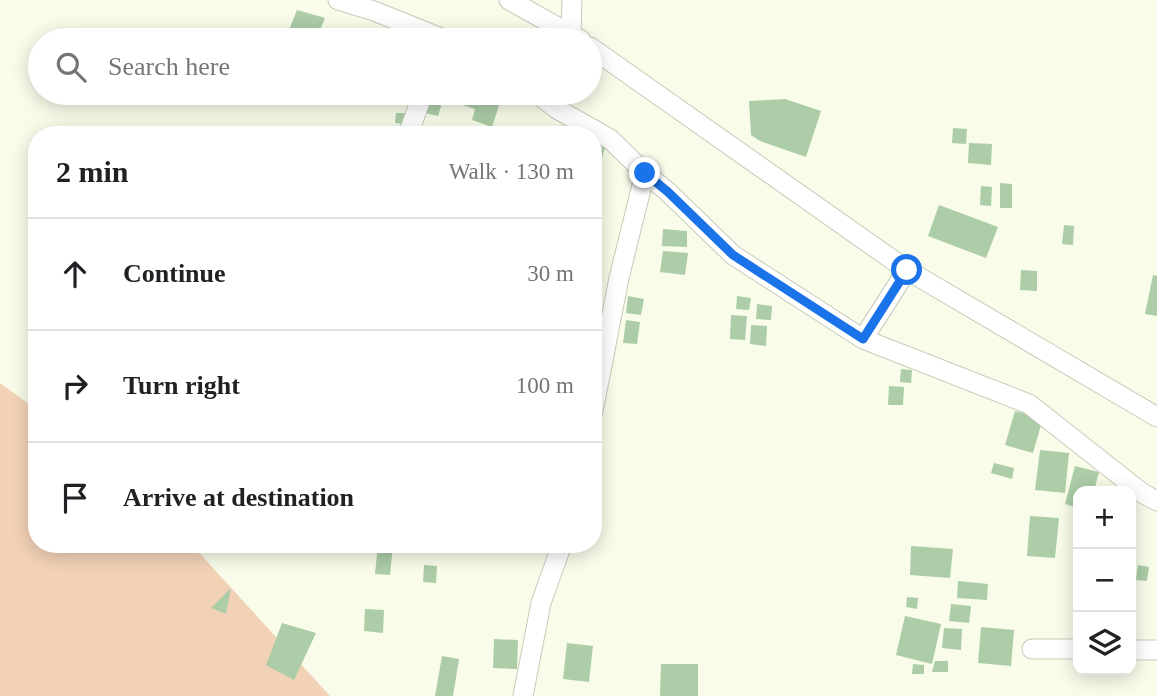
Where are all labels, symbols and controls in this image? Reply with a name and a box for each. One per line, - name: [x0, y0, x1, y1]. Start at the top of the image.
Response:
- search box: [28, 28, 602, 105]
- icon: search: [52, 48, 90, 86]
- text: Search here: [108, 52, 230, 81]
- text: 2 min: [56, 155, 129, 188]
- route end: [629, 157, 660, 188]
- text: Walk · 130 m: [449, 159, 574, 184]
- route start: [891, 254, 922, 285]
- icon: ahead: [56, 255, 94, 293]
- text: Continue: [123, 259, 226, 288]
- text: 30 m: [527, 261, 574, 286]
- icon: right: [56, 367, 94, 405]
- text: Turn right: [123, 371, 240, 400]
- text: 100 m: [516, 373, 574, 398]
- icon: arrive: [56, 479, 94, 517]
- text: Arrive at destination: [123, 483, 354, 512]
- map controls: [1073, 486, 1136, 675]
- button: +: [1073, 486, 1136, 549]
- button: −: [1073, 549, 1136, 612]
- button: layers: [1073, 612, 1136, 675]

